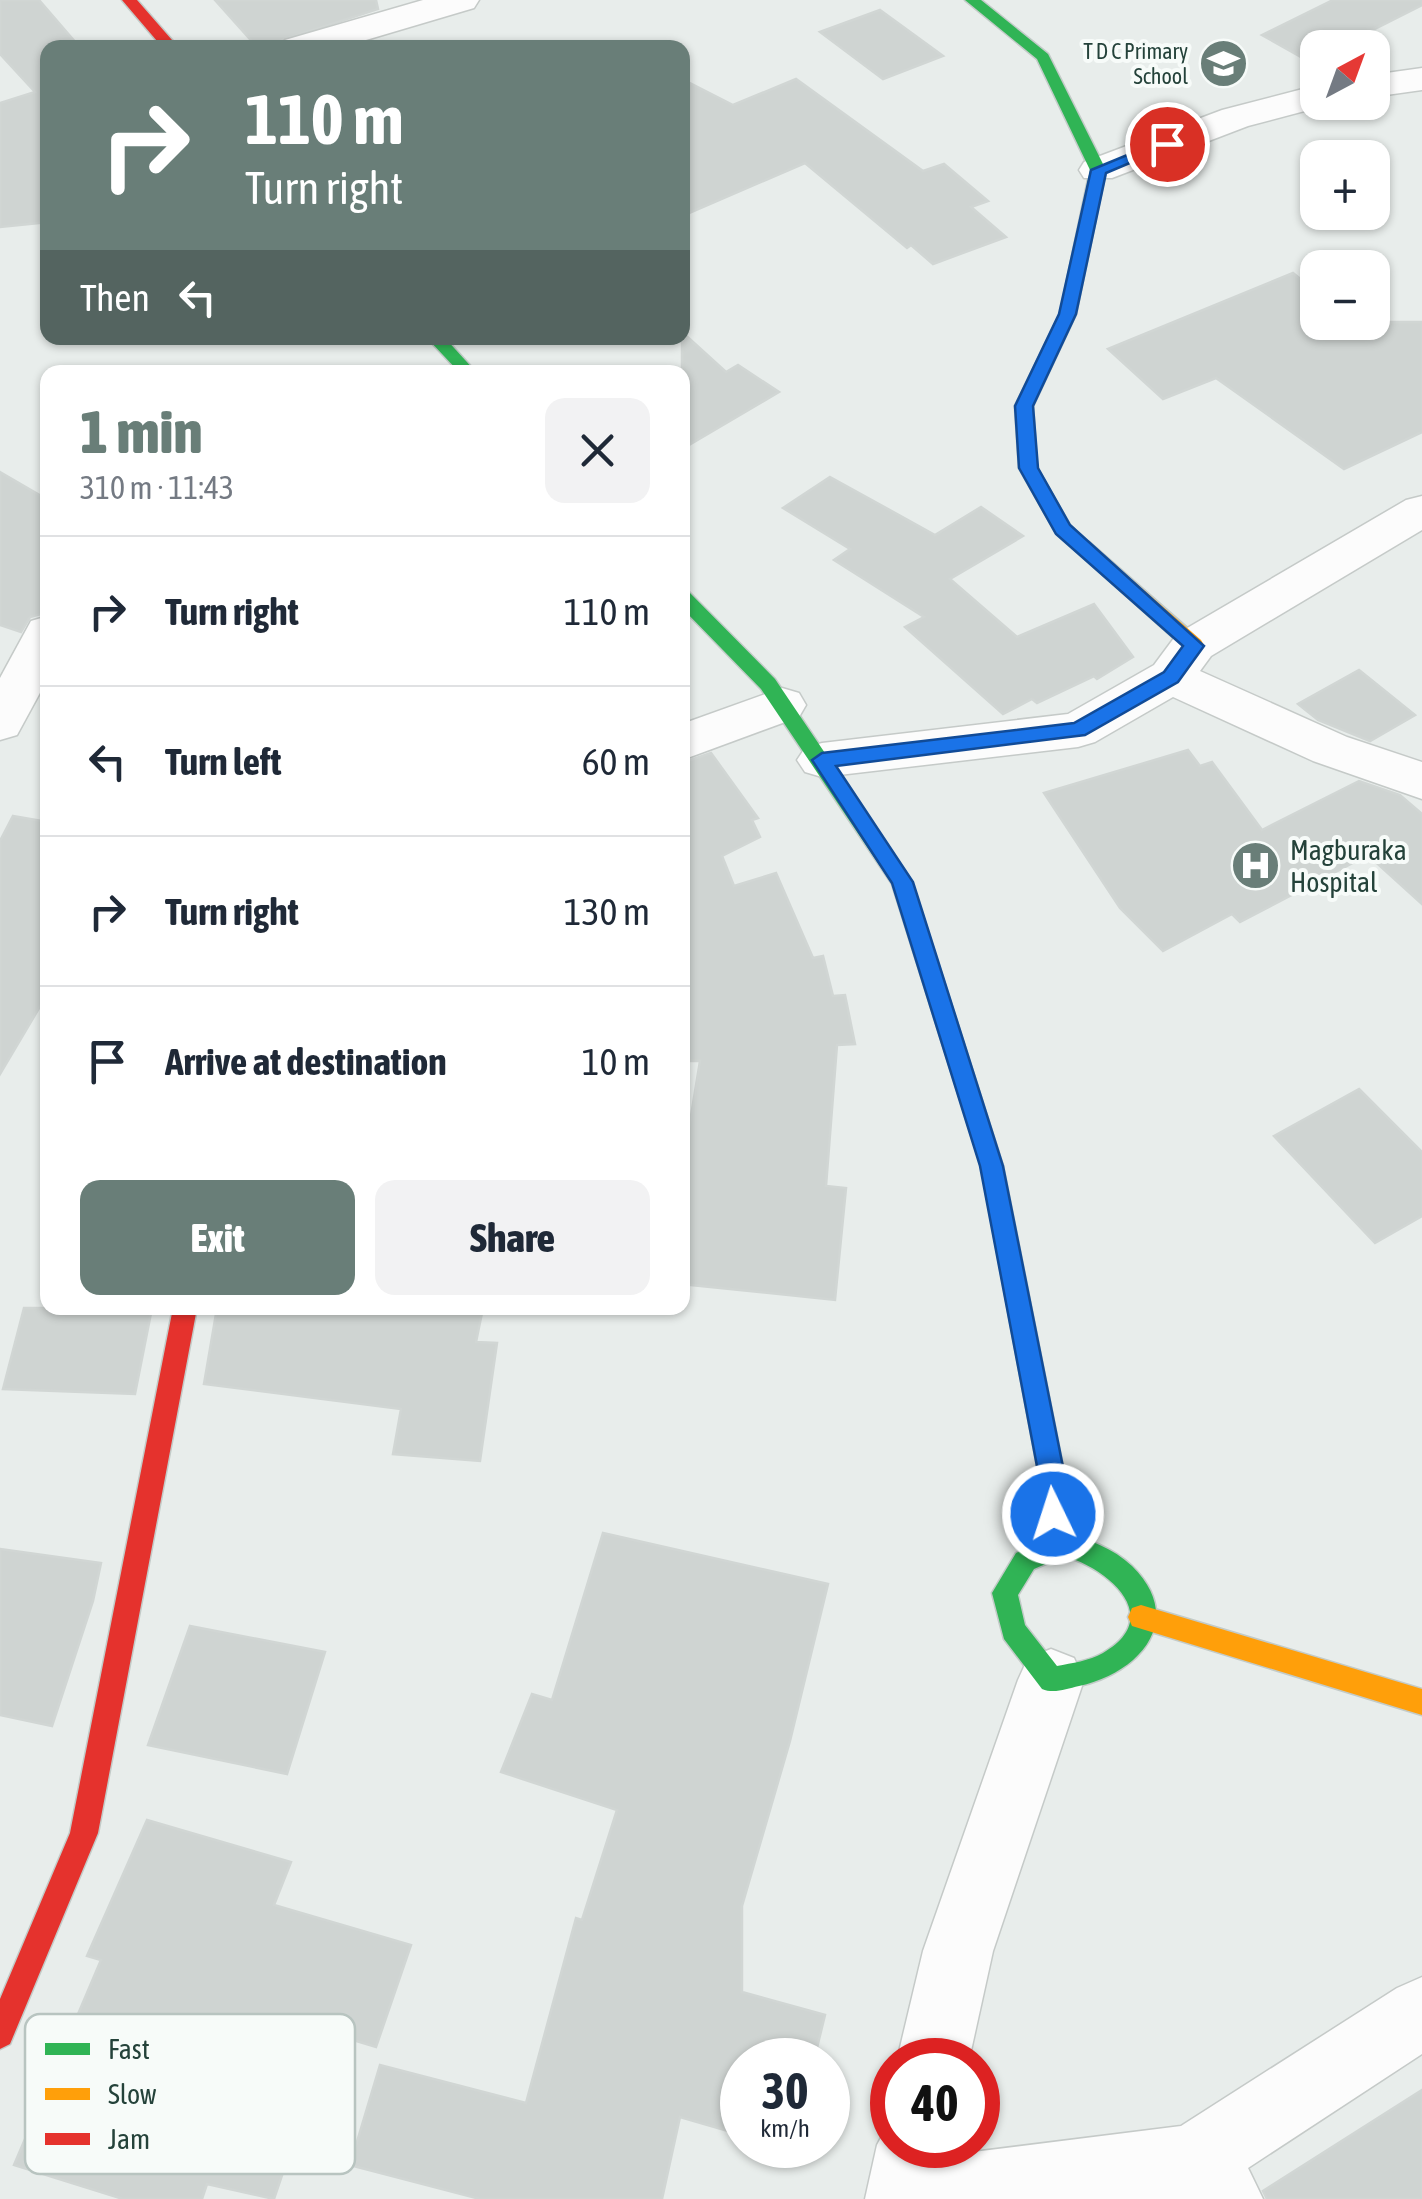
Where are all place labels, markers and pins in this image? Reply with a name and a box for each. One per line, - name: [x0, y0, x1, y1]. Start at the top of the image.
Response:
- place label: T D C Primary School: [1083, 38, 1188, 89]
- school or university icon: T D C Primary School: [1197, 38, 1249, 90]
- pin: [1125, 102, 1210, 187]
- place label: Magburaka Hospital: [1290, 834, 1407, 898]
- hospital icon: Magburaka Hospital: [1229, 840, 1281, 892]

